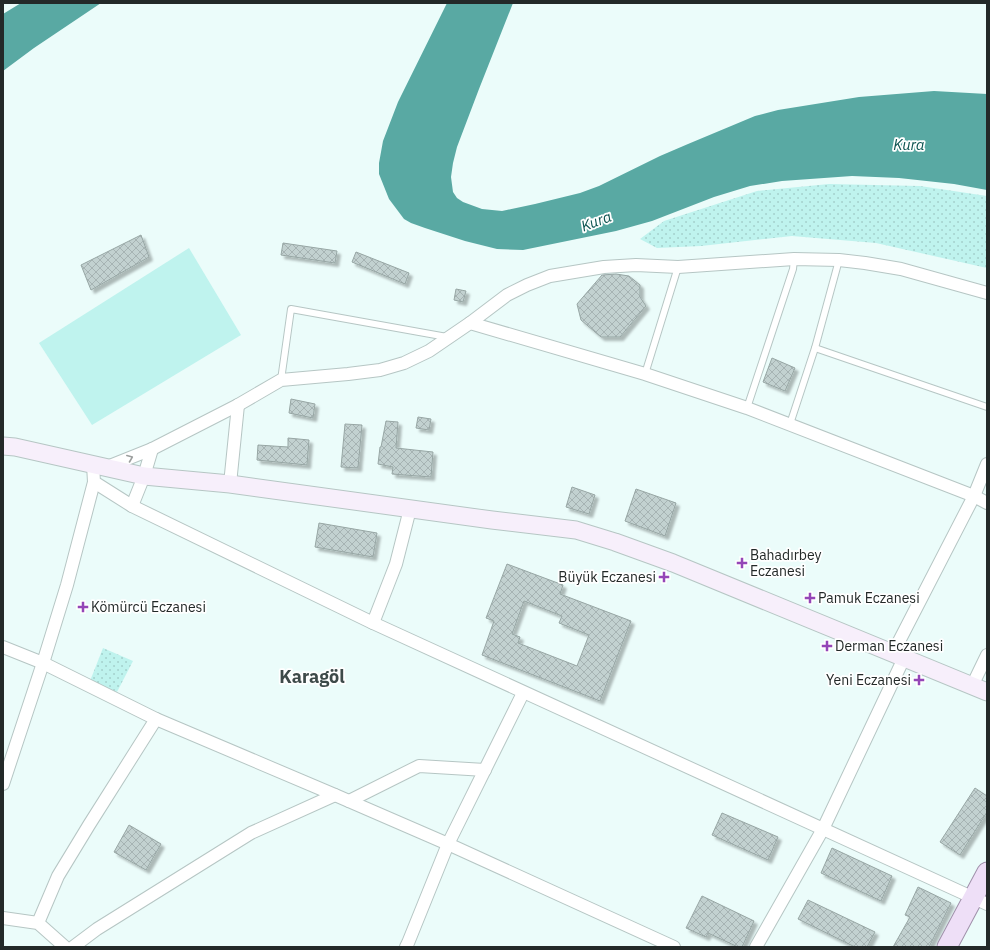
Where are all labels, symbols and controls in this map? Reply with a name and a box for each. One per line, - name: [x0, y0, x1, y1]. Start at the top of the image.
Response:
- water label: Kura: [893, 135, 925, 154]
- water label: Kura: [578, 206, 614, 235]
- one-way arrow: [125, 455, 133, 463]
- place label: Bahadırbey Eczanesi: [750, 546, 822, 580]
- marker: Bahadırbey Eczanesi: [737, 558, 747, 568]
- place label: Büyük Eczanesi: [558, 568, 656, 586]
- marker: Büyük Eczanesi: [659, 572, 669, 582]
- place label: Pamuk Eczanesi: [818, 589, 920, 607]
- marker: Pamuk Eczanesi: [805, 593, 815, 603]
- place label: Kömürcü Eczanesi: [91, 598, 206, 616]
- marker: Kömürcü Eczanesi: [78, 602, 88, 612]
- place label: Derman Eczanesi: [835, 637, 943, 655]
- marker: Derman Eczanesi: [822, 641, 832, 651]
- district label: Karagöl: [279, 665, 345, 688]
- place label: Yeni Eczanesi: [826, 671, 911, 689]
- marker: Yeni Eczanesi: [914, 675, 924, 685]

